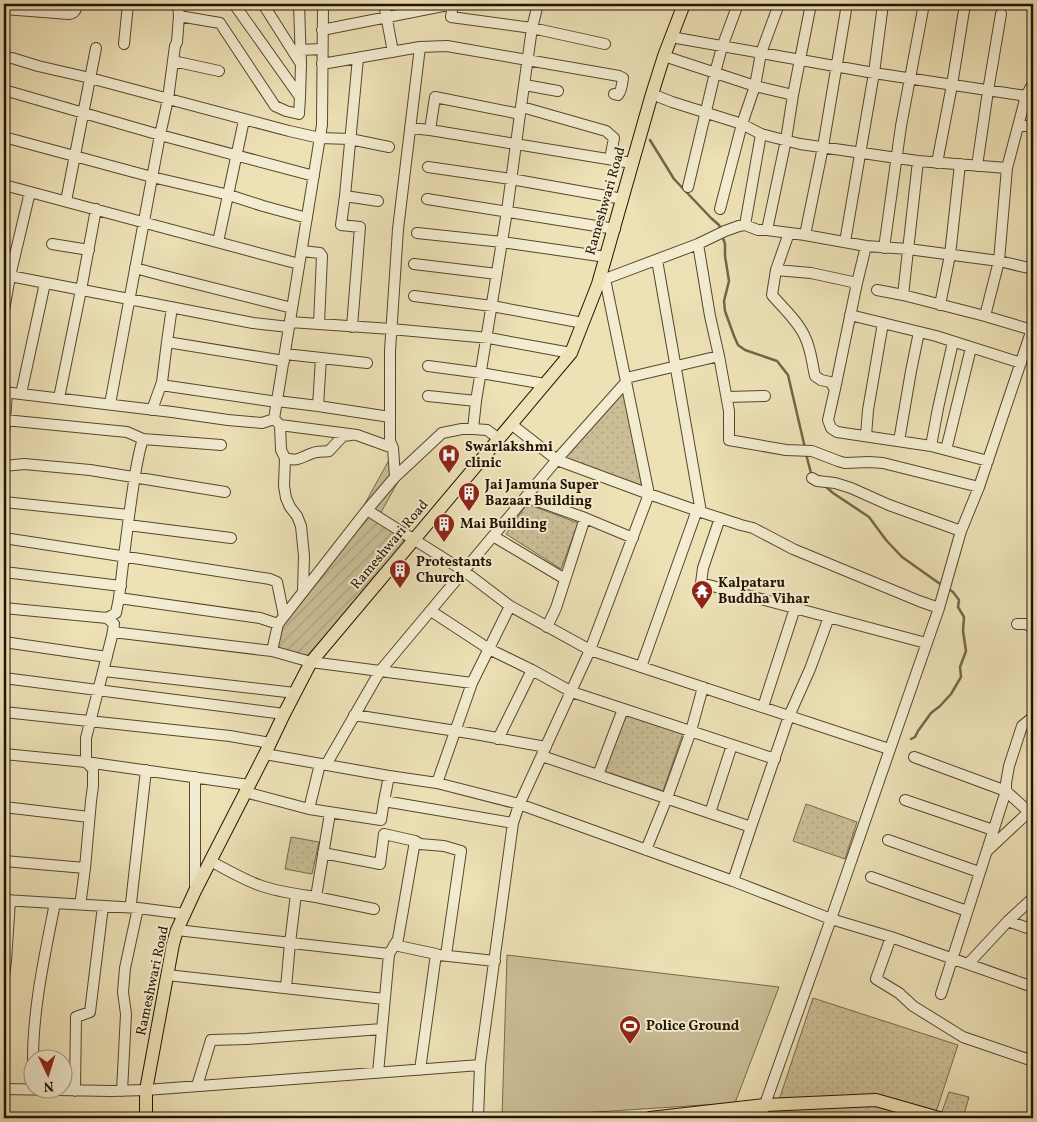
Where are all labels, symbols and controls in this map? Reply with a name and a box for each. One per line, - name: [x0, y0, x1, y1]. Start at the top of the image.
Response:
- street label: Rameshwari Road: [581, 145, 631, 257]
- place label: Swarlakshmi clinic: [465, 438, 553, 473]
- hospital icon: Swarlakshmi clinic: [437, 443, 461, 474]
- place label: Jai Jamuna Super Bazaar Building: [484, 476, 599, 511]
- building icon: Jai Jamuna Super Bazaar Building: [457, 481, 481, 512]
- street label: Rameshwari Road: [347, 496, 433, 594]
- building icon: Mai Building: [432, 512, 456, 543]
- place label: Mai Building: [460, 515, 547, 534]
- place label: Protestants Church: [416, 553, 492, 588]
- building icon: Protestants Church: [388, 558, 412, 589]
- place label: Kalpataru Buddha Vihar: [718, 574, 810, 609]
- temple icon: Kalpataru Buddha Vihar: [690, 579, 714, 610]
- street label: Rameshwari Road: [132, 924, 174, 1038]
- sports icon: Police Ground: [618, 1014, 642, 1045]
- place label: Police Ground: [646, 1017, 740, 1036]
- north arrow: [22, 1050, 72, 1100]
- text: N: [43, 1076, 55, 1095]

